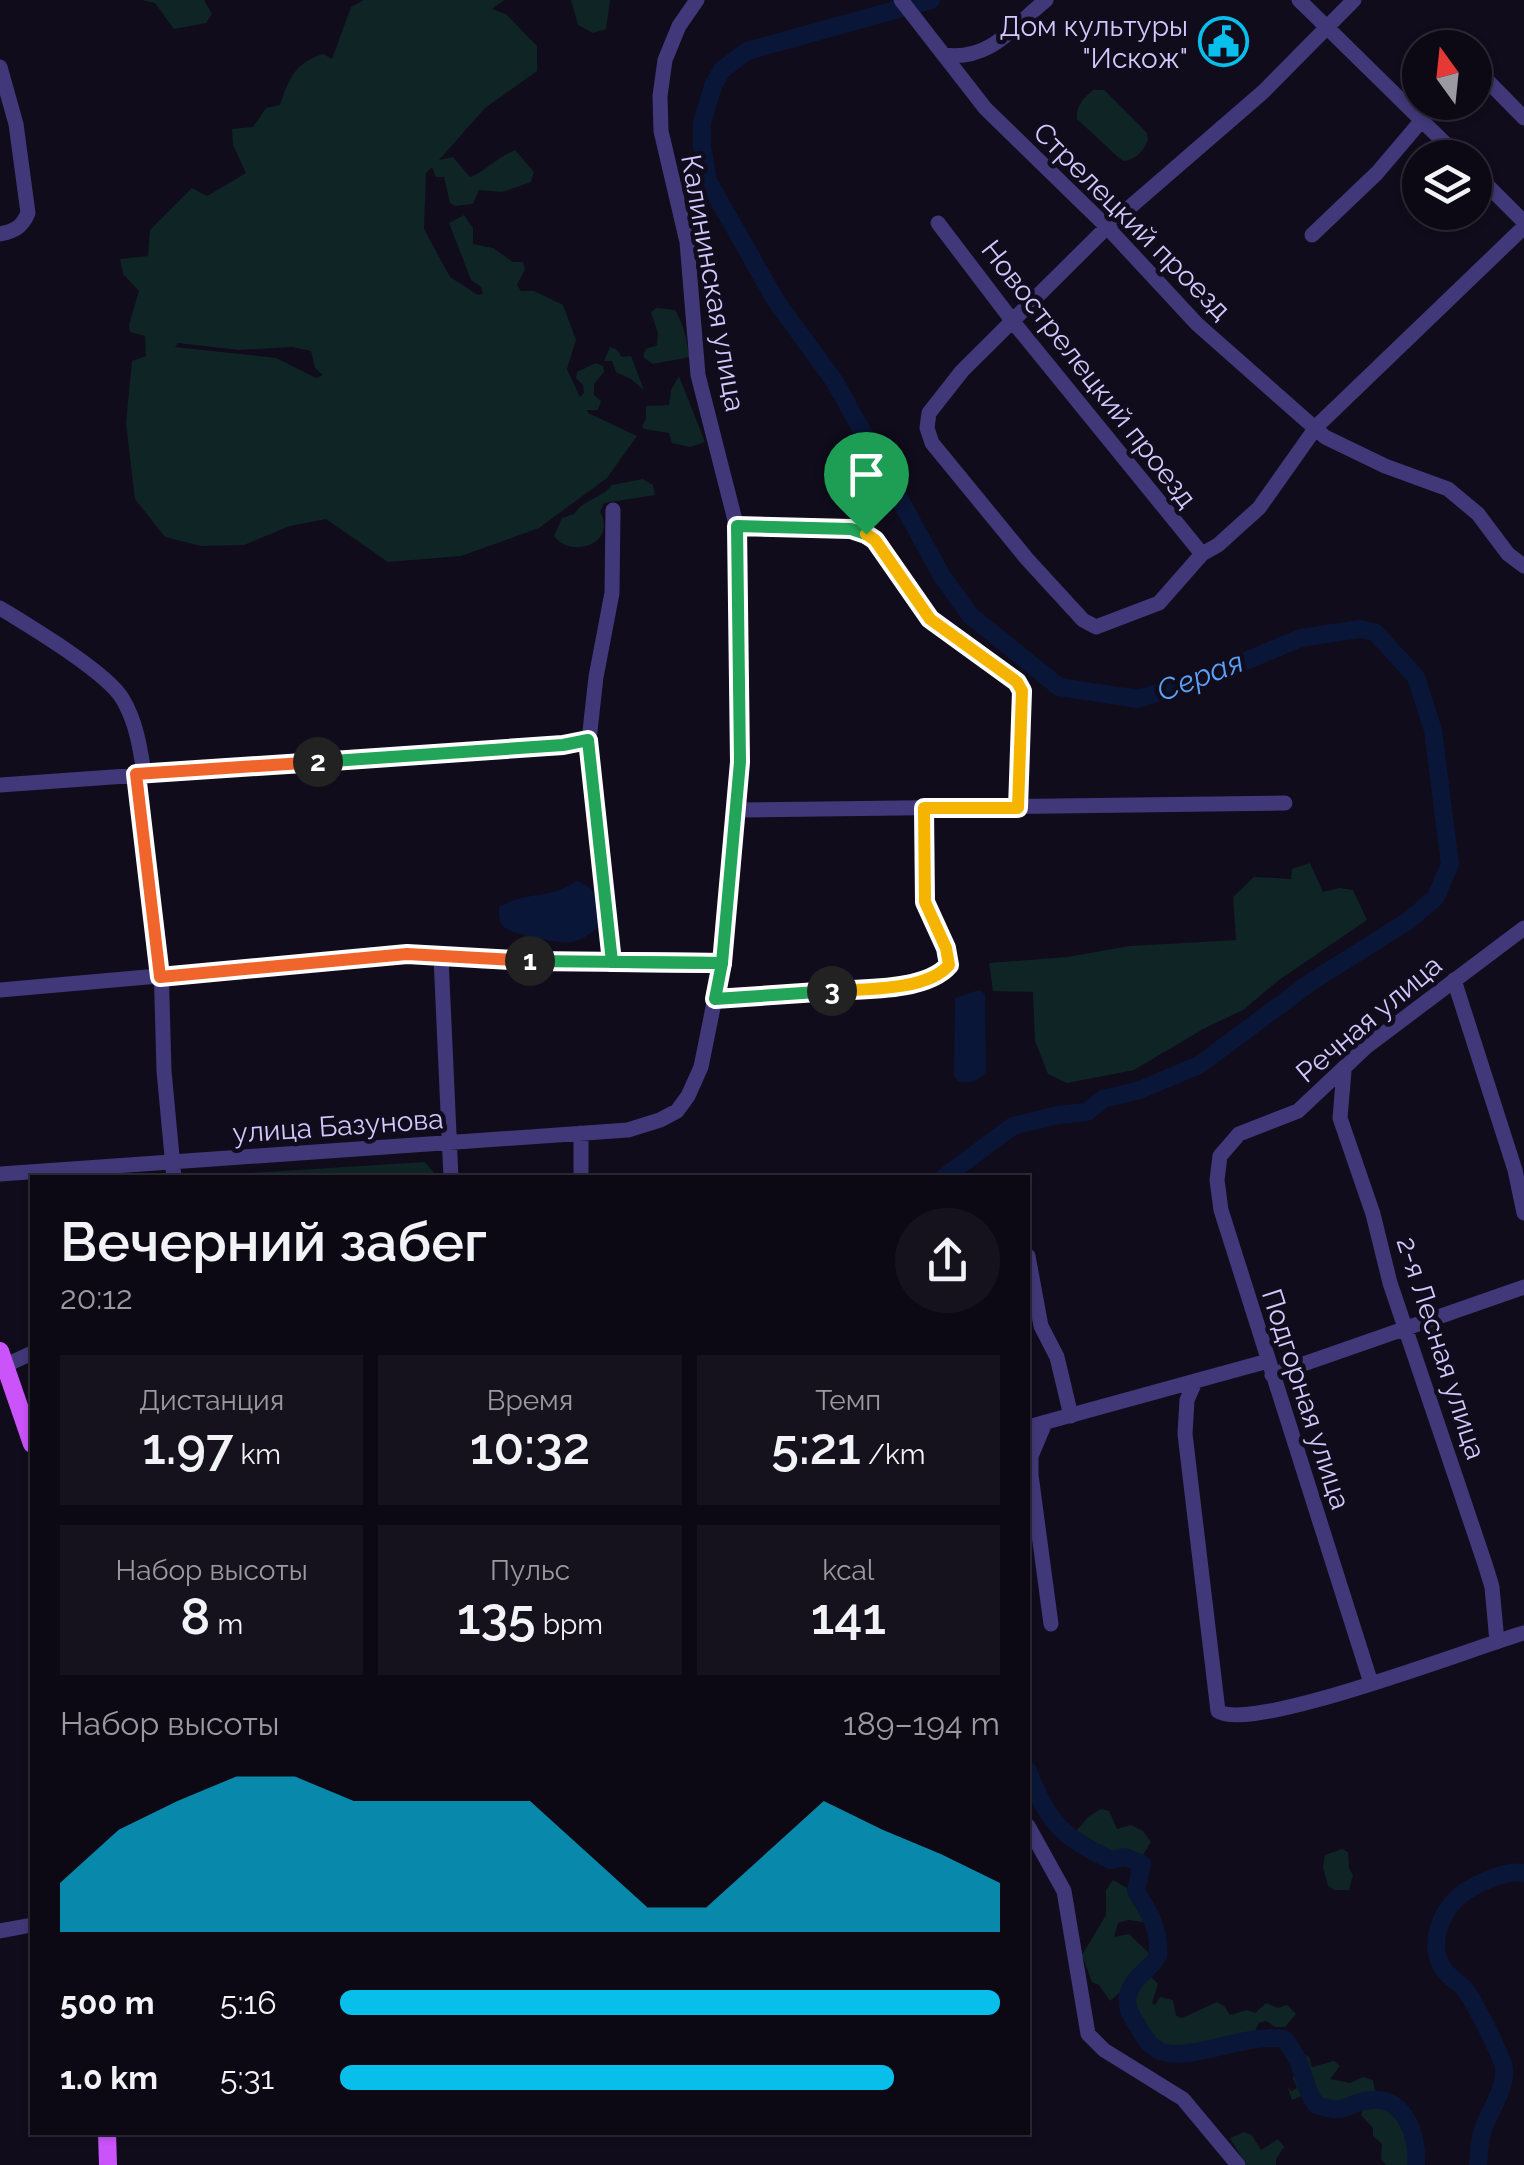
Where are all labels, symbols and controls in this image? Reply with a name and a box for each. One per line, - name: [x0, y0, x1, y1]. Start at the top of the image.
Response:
- place label: Дом культуры "Искож": [999, 10, 1188, 75]
- public building icon: Дом культуры "Искож": [1197, 16, 1249, 68]
- north arrow: [1402, 30, 1492, 120]
- map controls: [1402, 30, 1492, 230]
- street label: Стрелецкий проезд: [1027, 116, 1237, 326]
- button: layers: [1402, 140, 1492, 230]
- street label: Калининская улица: [674, 152, 752, 414]
- street label: Новострелецкий проезд: [974, 234, 1204, 514]
- pin: [824, 432, 909, 535]
- icon: arrive: [839, 447, 894, 502]
- water label: Серая: [1152, 644, 1248, 708]
- pin: 2: [293, 737, 343, 787]
- text: 2: [310, 745, 326, 778]
- pin: 1: [505, 936, 555, 986]
- text: 1: [523, 944, 537, 977]
- street label: Речная улица: [1289, 949, 1449, 1089]
- pin: 3: [807, 966, 857, 1016]
- text: 3: [824, 974, 840, 1007]
- street label: улица Базунова: [232, 1102, 444, 1150]
- button: share: [895, 1208, 1000, 1313]
- text: Вечерний забег: [60, 1209, 487, 1274]
- street label: 2-я Лесная улица: [1389, 1233, 1493, 1463]
- text: 20:12: [60, 1279, 133, 1316]
- street label: Подгорная улица: [1255, 1285, 1357, 1513]
- text: Дистанция: [139, 1384, 284, 1417]
- text: Время: [487, 1384, 573, 1417]
- text: Темп: [815, 1384, 881, 1417]
- text: 1.97: [142, 1417, 233, 1476]
- text: 10:32: [470, 1417, 590, 1476]
- text: 5:21: [771, 1417, 861, 1476]
- text: km: [233, 1438, 281, 1471]
- text: /km: [861, 1438, 925, 1471]
- text: Набор высоты: [116, 1554, 308, 1587]
- text: Пульс: [490, 1554, 570, 1587]
- text: kcal: [822, 1554, 875, 1587]
- text: 8: [180, 1587, 210, 1646]
- text: 135: [457, 1587, 536, 1646]
- text: 141: [811, 1587, 886, 1646]
- text: m: [210, 1608, 243, 1641]
- text: bpm: [536, 1608, 603, 1641]
- text: Набор высоты: [60, 1705, 280, 1742]
- text: 189–194 m: [843, 1705, 1000, 1742]
- text: 500 m: [60, 1984, 155, 2021]
- text: 5:16: [220, 1984, 276, 2021]
- text: 1.0 km: [60, 2059, 158, 2096]
- text: 5:31: [220, 2059, 274, 2096]

